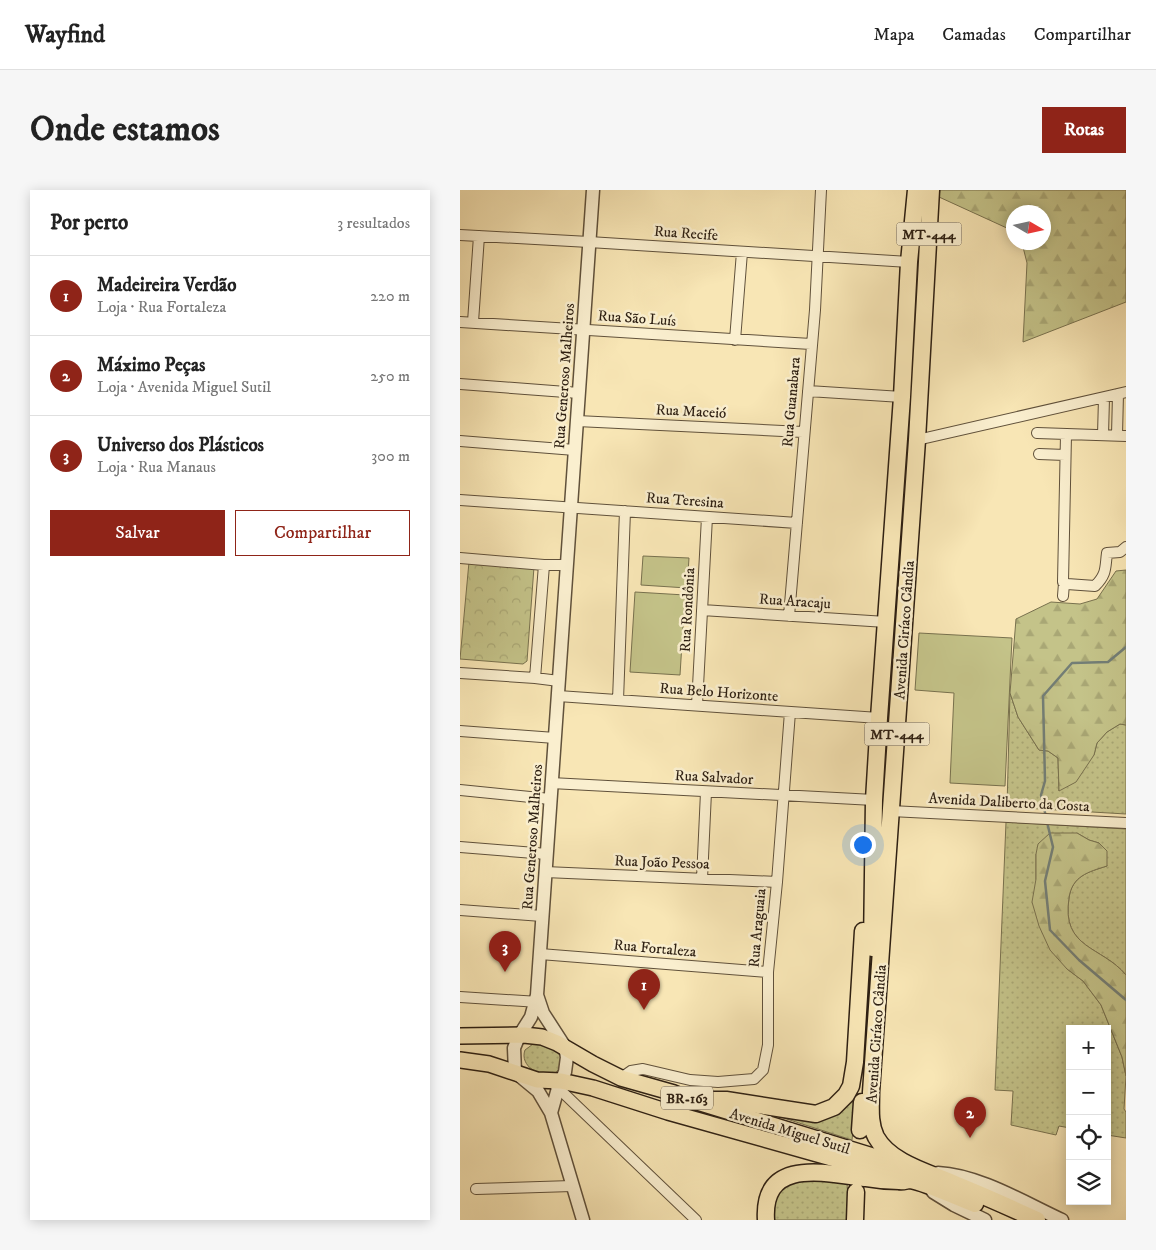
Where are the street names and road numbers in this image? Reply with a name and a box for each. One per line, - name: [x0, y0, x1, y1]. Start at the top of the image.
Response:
- street label: Rua Recife: [653, 222, 719, 245]
- road number: MT-444: [896, 223, 962, 246]
- street label: Rua Generoso Malheiros: [550, 302, 579, 450]
- street label: Rua São Luís: [597, 306, 677, 331]
- street label: Rua Guanabara: [778, 356, 805, 448]
- street label: Rua Maceió: [655, 400, 727, 423]
- street label: Rua Teresina: [646, 488, 725, 513]
- street label: Avenida Ciríaco Cândia: [890, 559, 919, 700]
- street label: Rua Rondônia: [676, 567, 699, 653]
- street label: Rua Aracaju: [758, 590, 832, 613]
- street label: Rua Belo Horizonte: [659, 679, 779, 706]
- road number: MT-444: [864, 722, 930, 746]
- street label: Rua Generoso Malheiros: [518, 763, 547, 911]
- street label: Rua Salvador: [674, 766, 754, 789]
- street label: Avenida Daliberto da Costa: [928, 789, 1091, 816]
- street label: Rua João Pessoa: [614, 851, 710, 874]
- street label: Rua Araguaia: [745, 887, 770, 968]
- street label: Rua Fortaleza: [613, 935, 698, 962]
- street label: Avenida Ciríaco Cândia: [862, 963, 891, 1104]
- road number: BR-163: [661, 1086, 713, 1110]
- street label: Avenida Miguel Sutil: [727, 1104, 853, 1159]

